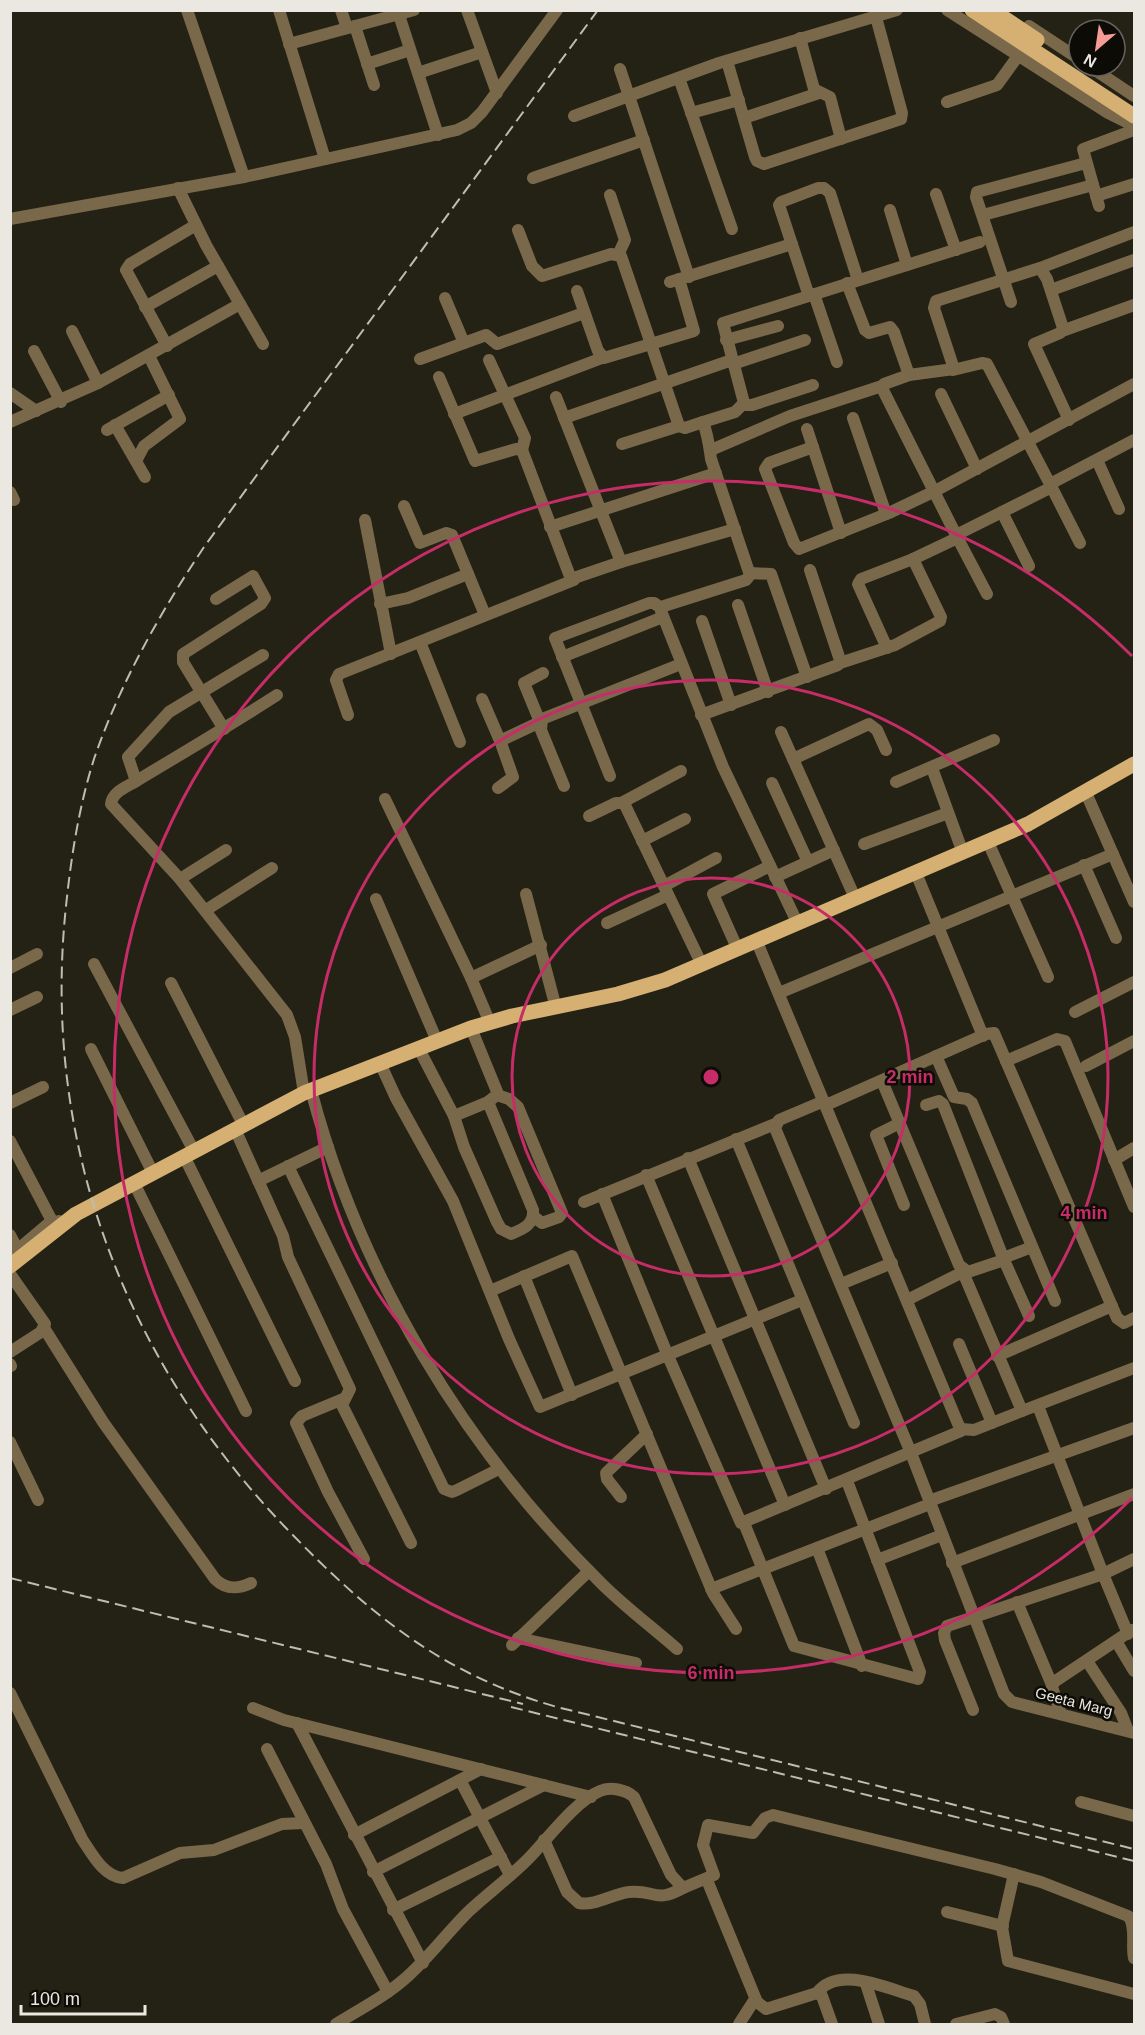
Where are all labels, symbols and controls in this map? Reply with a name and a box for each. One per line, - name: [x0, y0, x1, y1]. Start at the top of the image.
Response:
- north arrow: [1067, 18, 1127, 78]
- text: N: [1081, 50, 1099, 71]
- centre of rings: [701, 1067, 721, 1087]
- text: 2 min: [886, 1067, 934, 1087]
- text: 4 min: [1060, 1203, 1108, 1223]
- text: 6 min: [687, 1663, 735, 1683]
- street label: Geeta Marg: [1034, 1684, 1115, 1719]
- scale bar: [21, 1978, 146, 2016]
- text: 100 m: [30, 1989, 80, 2009]

